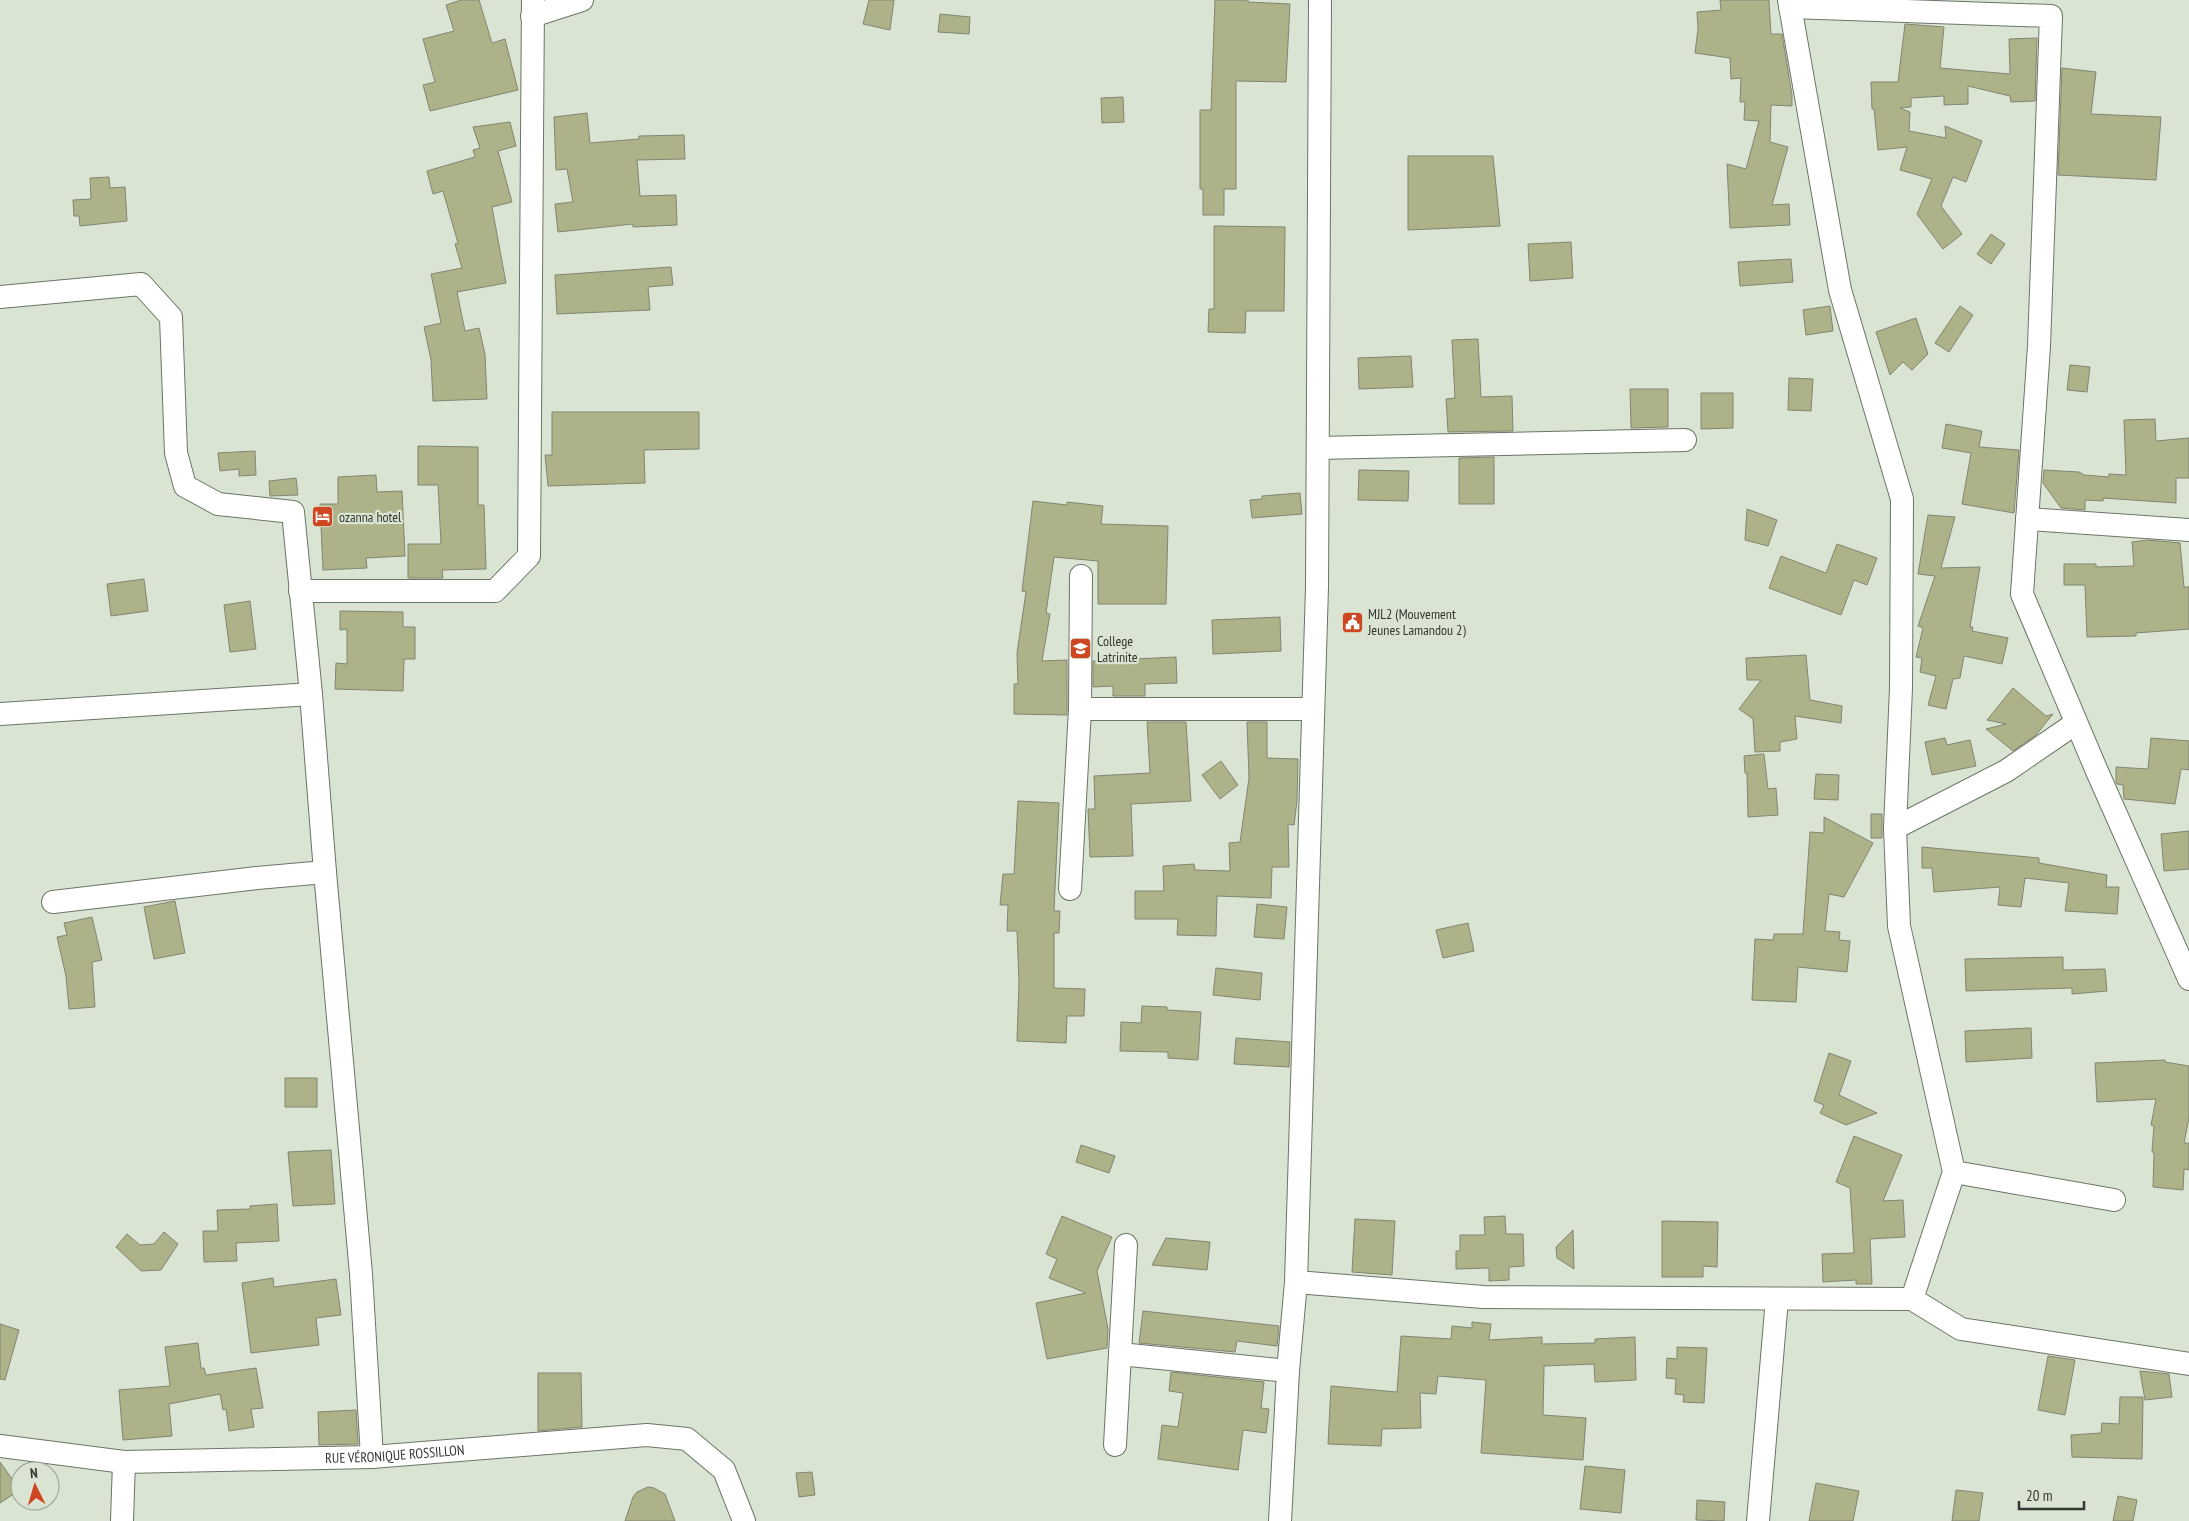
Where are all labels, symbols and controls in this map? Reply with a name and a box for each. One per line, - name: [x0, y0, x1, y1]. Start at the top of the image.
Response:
- hotel icon: ozanna hotel: [311, 505, 335, 529]
- place label: ozanna hotel: [339, 508, 402, 526]
- place label: MJL2 (Mouvement Jeunes Lamandou 2): [1367, 605, 1466, 639]
- public building icon: MJL2 (Mouvement Jeunes Lamandou 2): [1340, 610, 1364, 634]
- place label: College Latrinite: [1097, 632, 1138, 666]
- school or university icon: College Latrinite: [1069, 637, 1093, 661]
- street label: RUE VÉRONIQUE ROSSILLON: [325, 1441, 465, 1467]
- north arrow: [10, 1461, 60, 1511]
- text: N: [29, 1464, 38, 1482]
- scale bar: [2019, 1478, 2084, 1510]
- text: 20 m: [2026, 1486, 2052, 1505]

